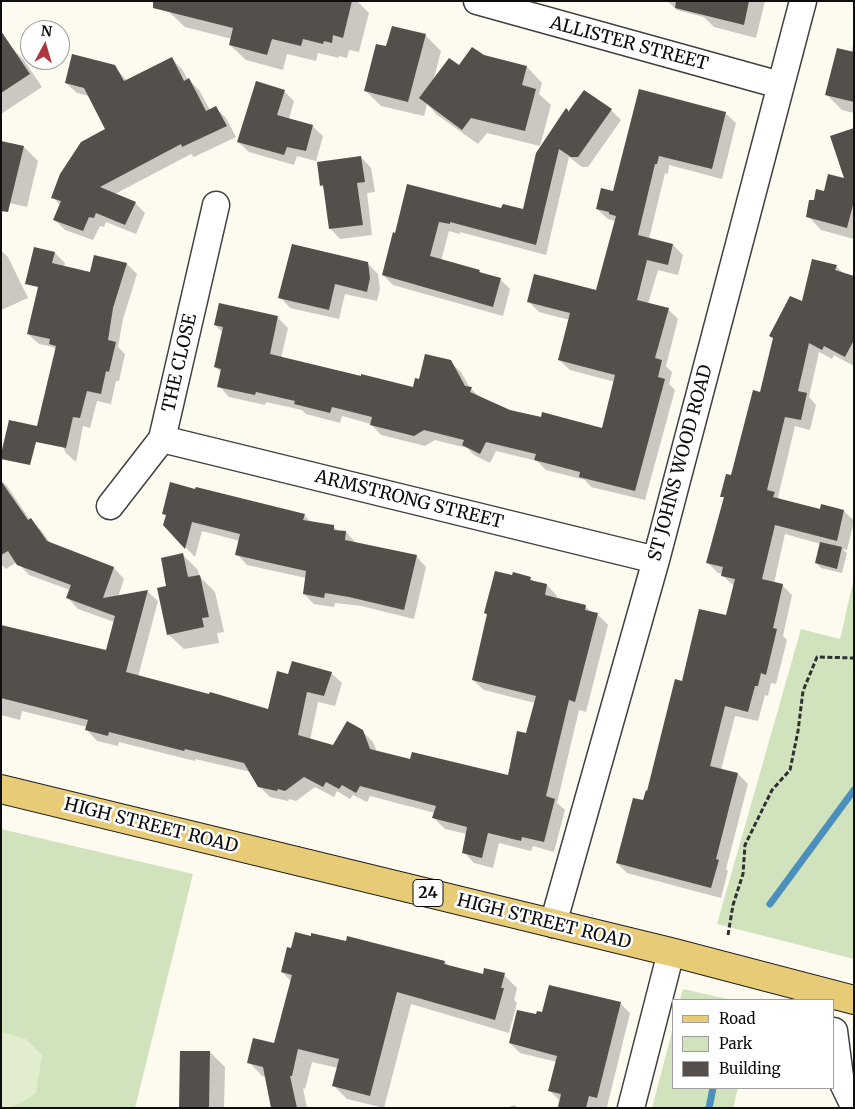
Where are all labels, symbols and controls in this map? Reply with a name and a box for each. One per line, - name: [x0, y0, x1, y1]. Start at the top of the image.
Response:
- street label: ALLISTER STREET: [547, 12, 711, 76]
- north arrow: [20, 20, 70, 70]
- text: N: [40, 22, 53, 41]
- street label: THE CLOSE: [158, 312, 202, 414]
- street label: ST JOHNS WOOD ROAD: [644, 362, 718, 564]
- street label: ARMSTRONG STREET: [313, 466, 505, 534]
- street label: HIGH STREET ROAD: [62, 794, 240, 858]
- road number: 24: [413, 880, 443, 906]
- street label: HIGH STREET ROAD: [455, 890, 633, 954]
- legend: [672, 999, 835, 1089]
- text: Road: [719, 1009, 755, 1028]
- text: Park: [719, 1034, 752, 1053]
- text: Building: [719, 1059, 781, 1078]

